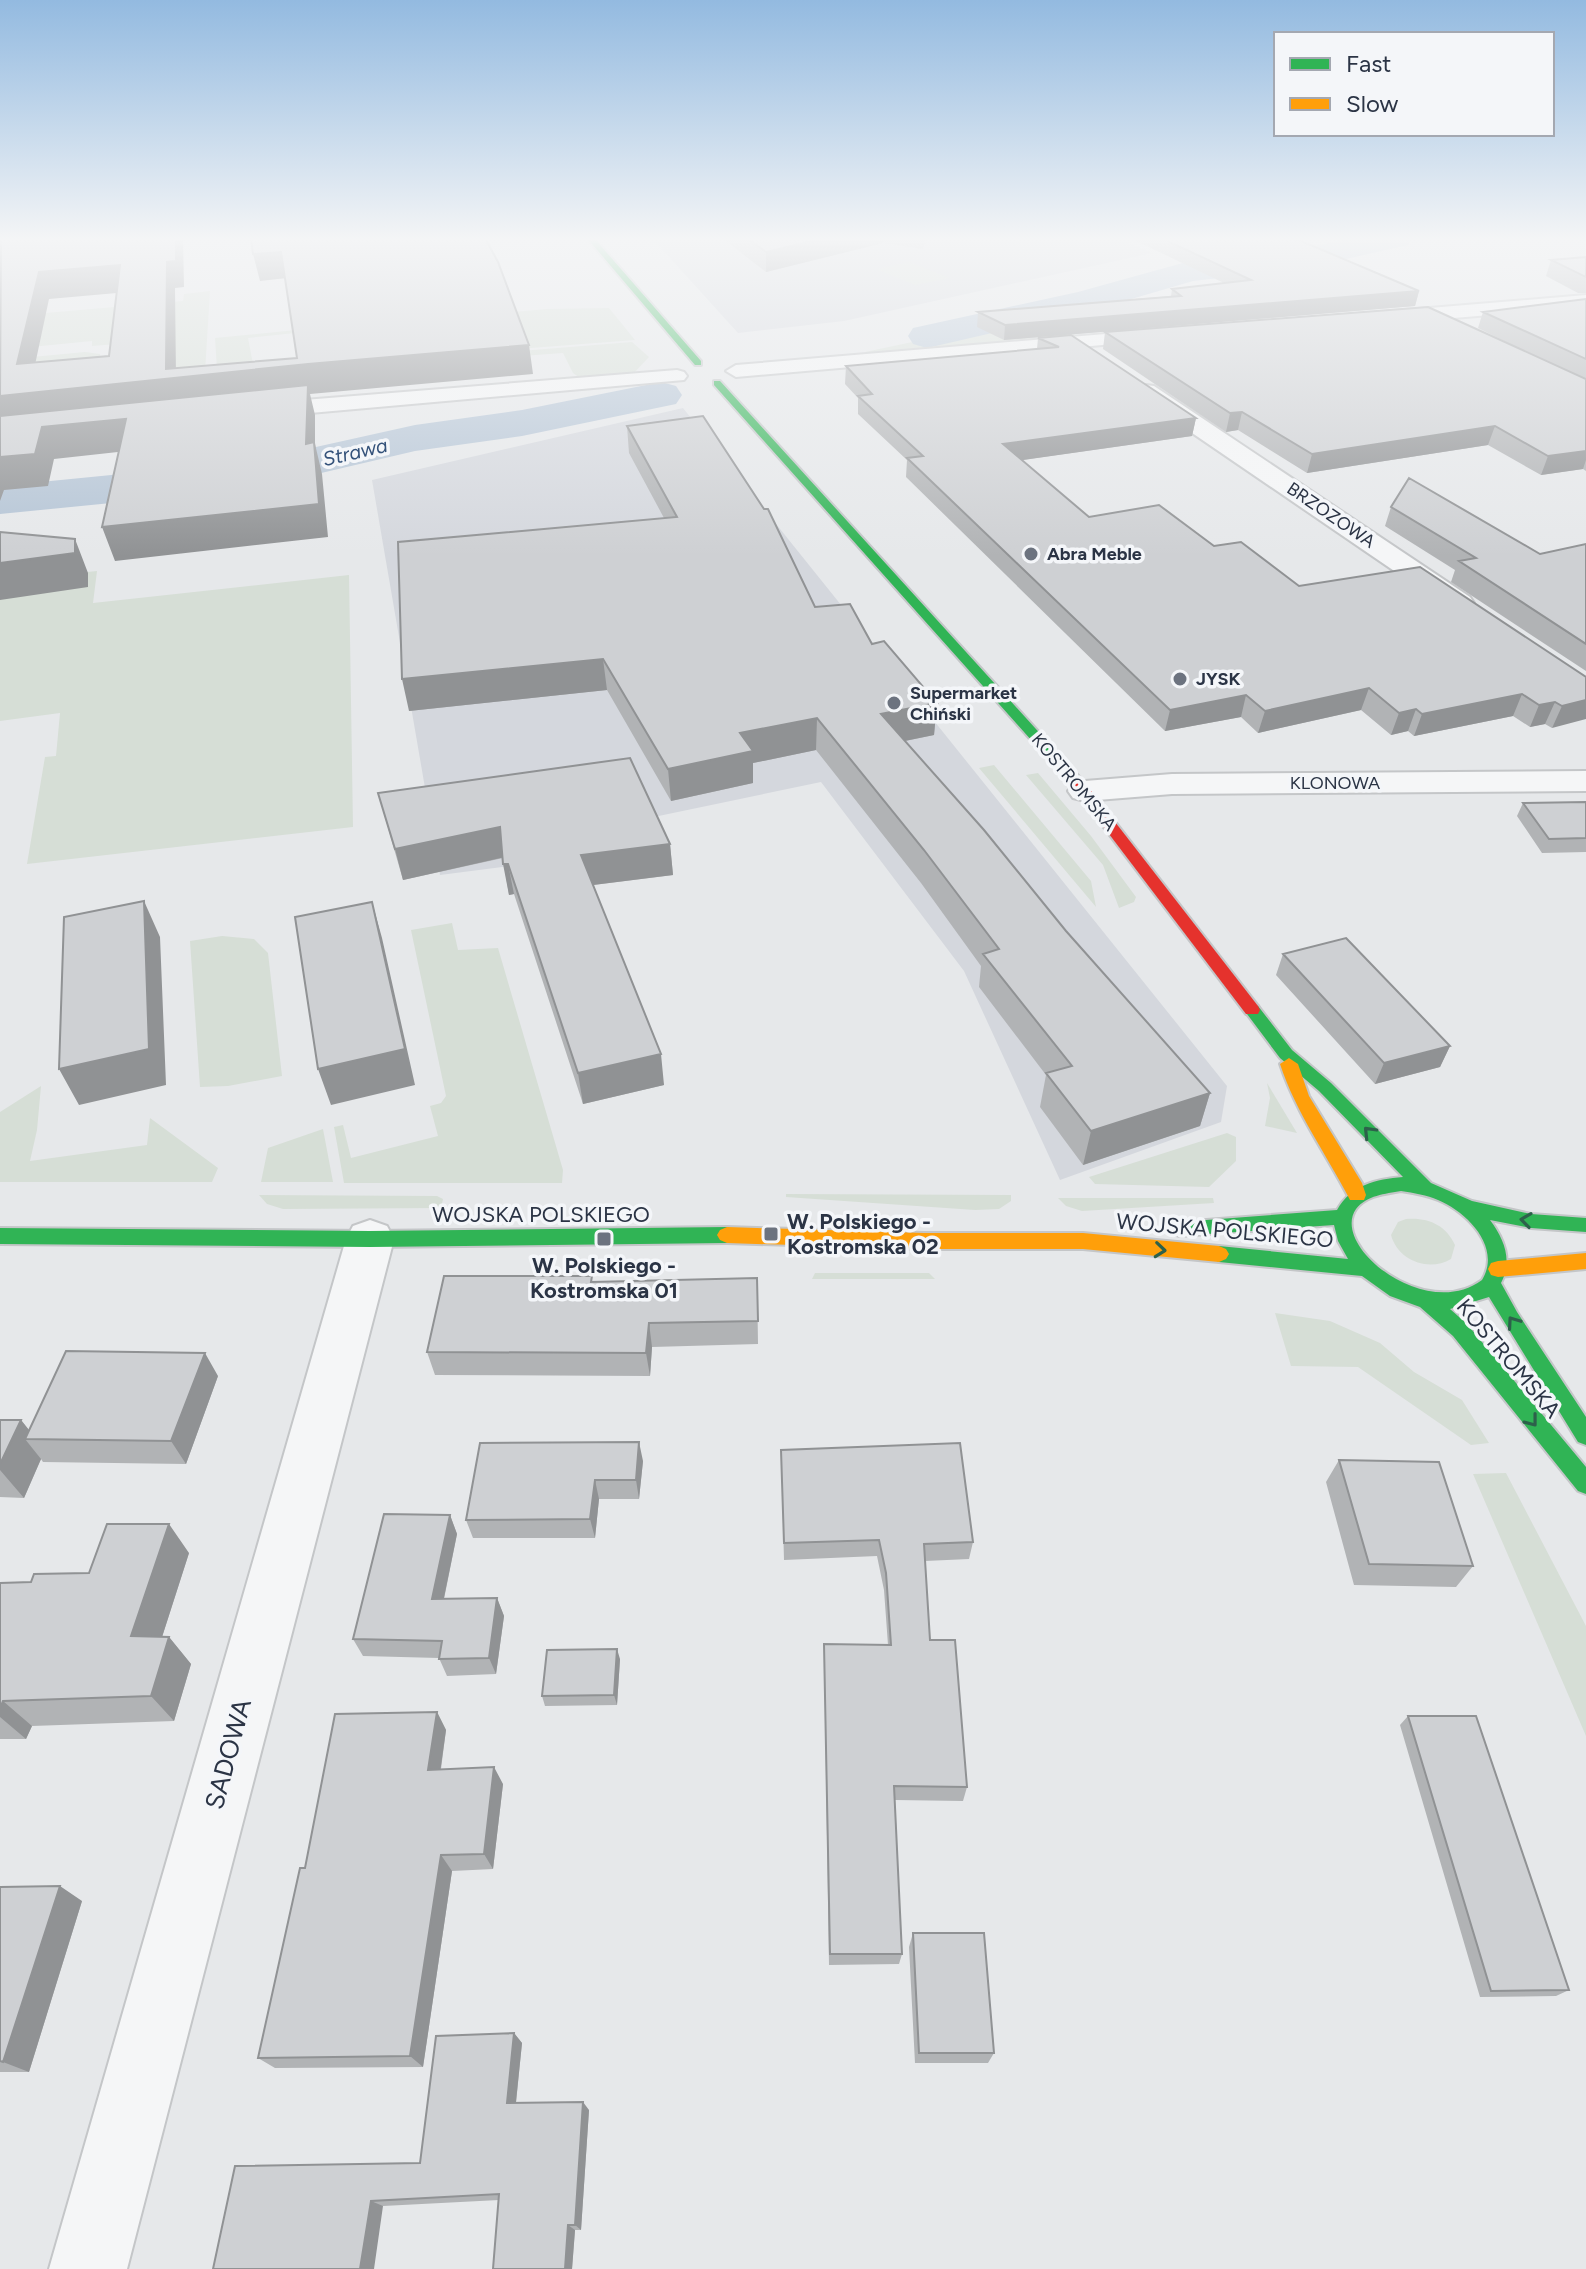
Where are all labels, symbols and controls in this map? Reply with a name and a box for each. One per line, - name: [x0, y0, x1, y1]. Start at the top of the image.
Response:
- legend: [1274, 32, 1554, 136]
- text: Fast: [1346, 49, 1391, 78]
- text: Slow: [1346, 89, 1399, 118]
- water label: Strawa: [320, 433, 390, 471]
- street label: BRZOZOWA: [1283, 477, 1379, 553]
- place label: Abra Meble: [1047, 543, 1142, 565]
- marker: Abra Meble: [1022, 545, 1040, 563]
- place label: JYSK: [1196, 668, 1241, 690]
- marker: JYSK: [1171, 670, 1189, 688]
- place label: Supermarket Chiński: [910, 682, 1017, 725]
- marker: Supermarket Chiński: [885, 694, 903, 712]
- street label: KOSTROMSKA: [1027, 729, 1121, 835]
- street label: KLONOWA: [1290, 772, 1380, 794]
- one-way arrow: [1363, 1127, 1378, 1141]
- street label: WOJSKA POLSKIEGO: [432, 1201, 650, 1228]
- place label: W. Polskiego - Kostromska 02: [787, 1208, 939, 1260]
- street label: WOJSKA POLSKIEGO: [1115, 1208, 1335, 1253]
- one-way arrow: [1519, 1212, 1532, 1229]
- marker: W. Polskiego - Kostromska 02: [762, 1225, 780, 1243]
- marker: W. Polskiego - Kostromska 01: [595, 1230, 613, 1248]
- one-way arrow: [1154, 1241, 1167, 1258]
- place label: W. Polskiego - Kostromska 01: [530, 1252, 678, 1304]
- street label: KOSTROMSKA: [1451, 1293, 1566, 1424]
- one-way arrow: [1508, 1317, 1523, 1331]
- one-way arrow: [1523, 1412, 1537, 1427]
- street label: SADOWA: [198, 1695, 258, 1813]

